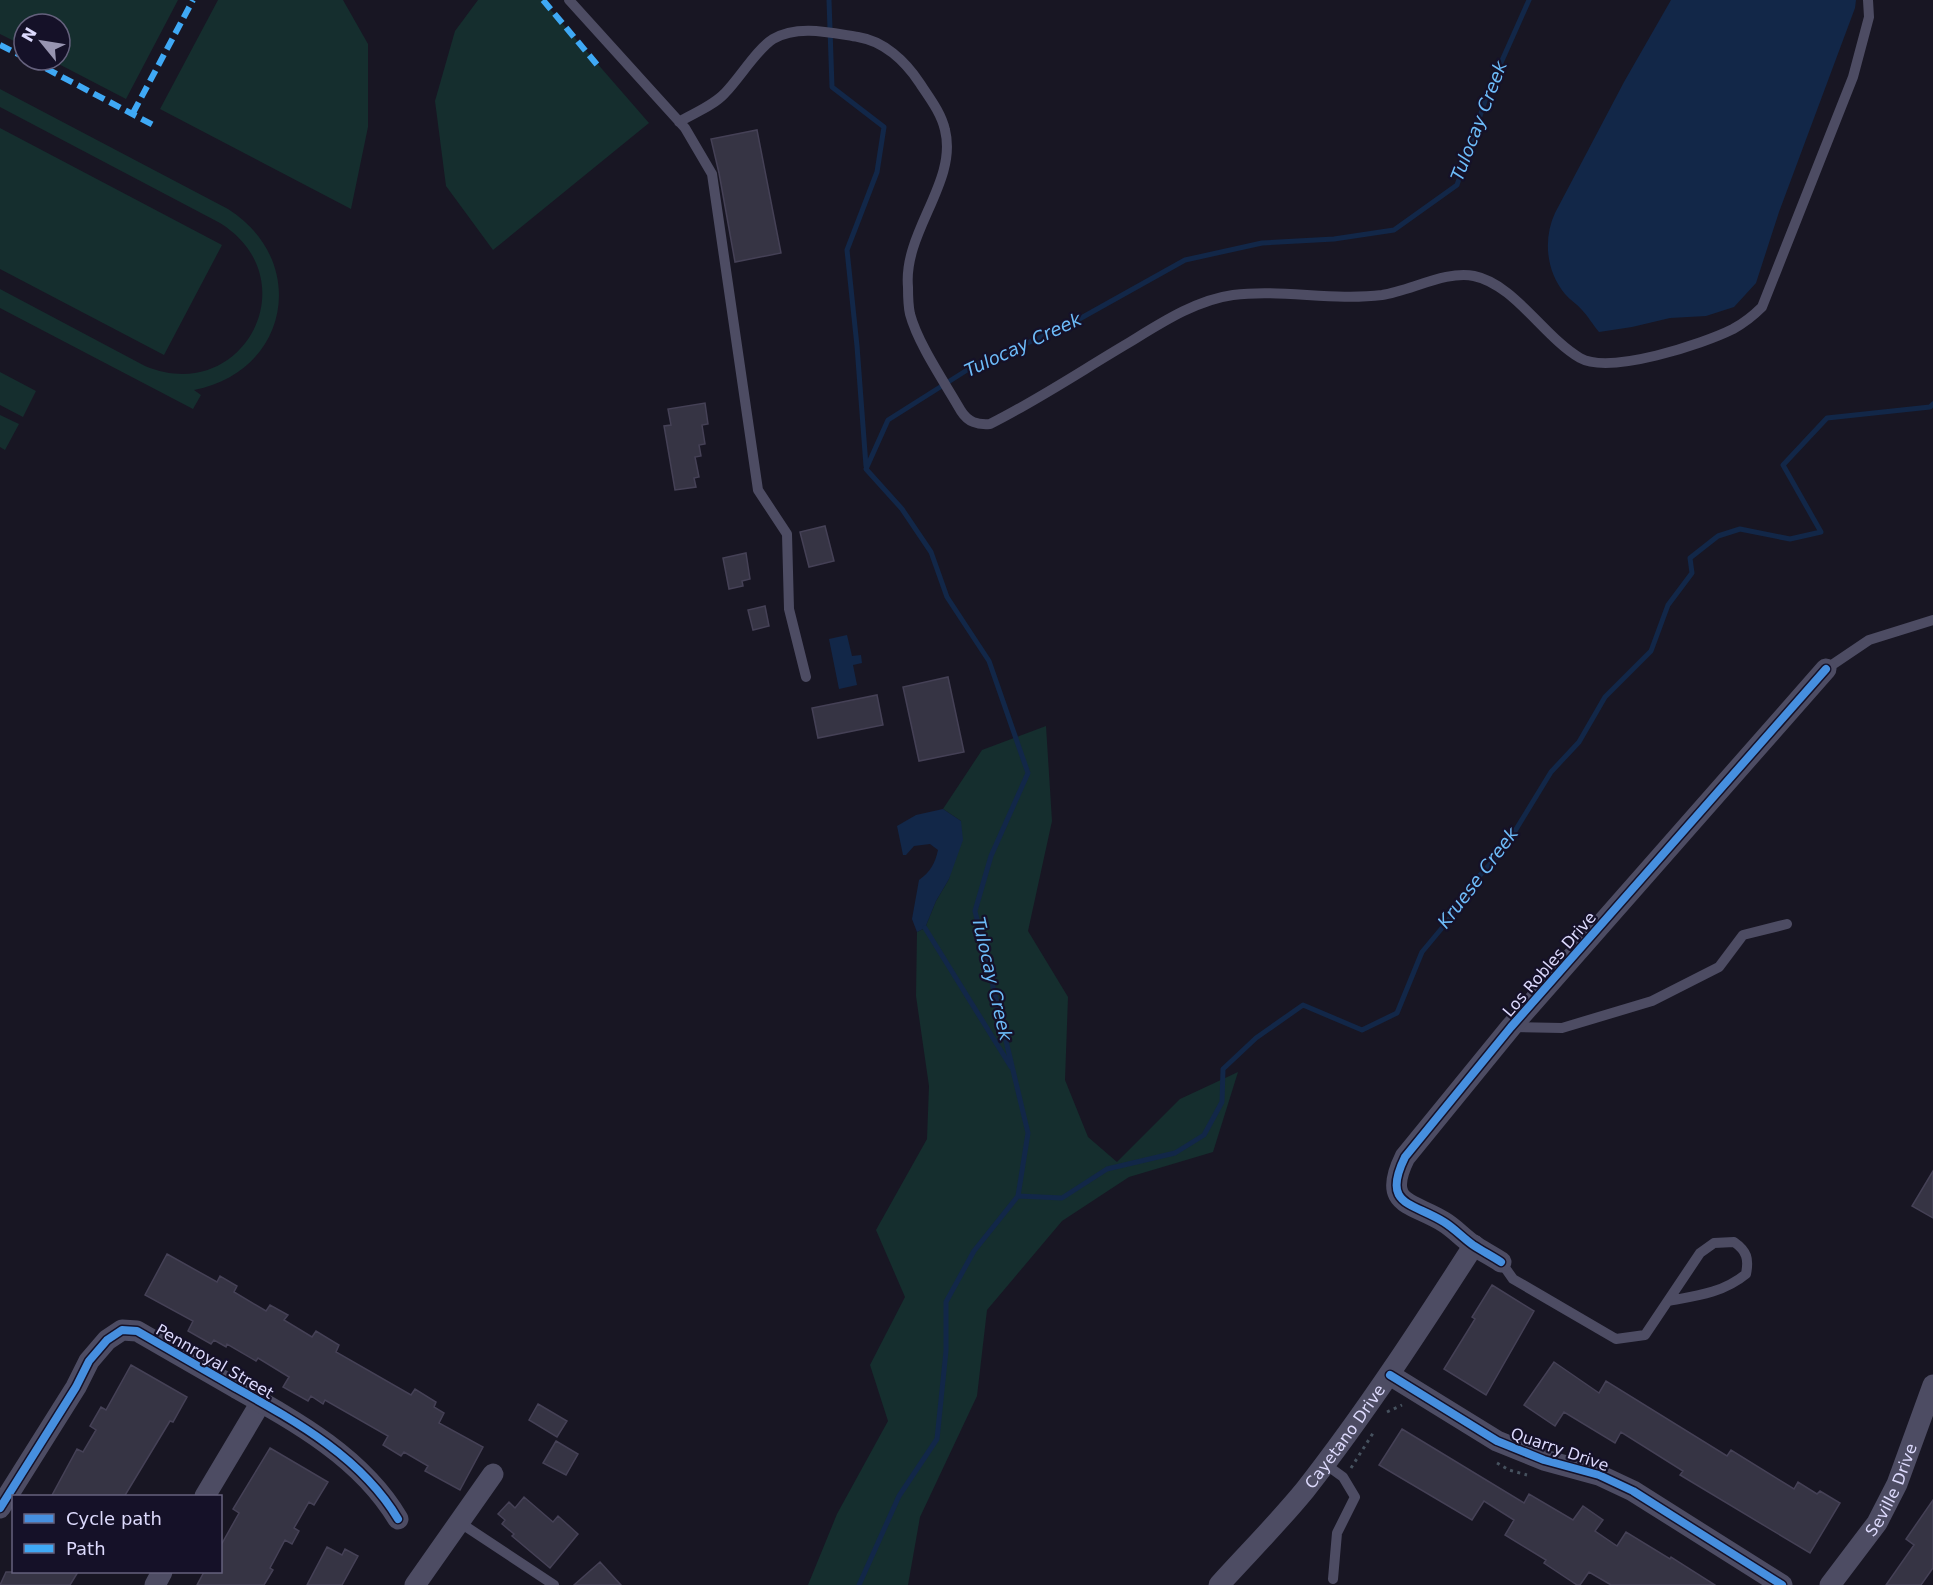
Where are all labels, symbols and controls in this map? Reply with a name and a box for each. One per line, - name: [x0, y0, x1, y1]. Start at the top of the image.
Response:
- north arrow: [12, 12, 72, 72]
- text: N: [18, 24, 41, 45]
- water label: Tulocay Creek: [1446, 57, 1512, 184]
- water label: Tulocay Creek: [961, 308, 1086, 381]
- water label: Kruese Creek: [1433, 822, 1523, 932]
- street label: Los Robles Drive: [1499, 908, 1600, 1021]
- water label: Tulocay Creek: [968, 915, 1017, 1044]
- street label: Pennroyal Street: [153, 1320, 277, 1403]
- street label: Cayetano Drive: [1301, 1381, 1389, 1492]
- street label: Quarry Drive: [1508, 1424, 1611, 1475]
- street label: Seville Drive: [1861, 1441, 1921, 1540]
- legend: [12, 1495, 222, 1573]
- text: Cycle path: [66, 1508, 162, 1529]
- text: Path: [66, 1538, 106, 1559]

